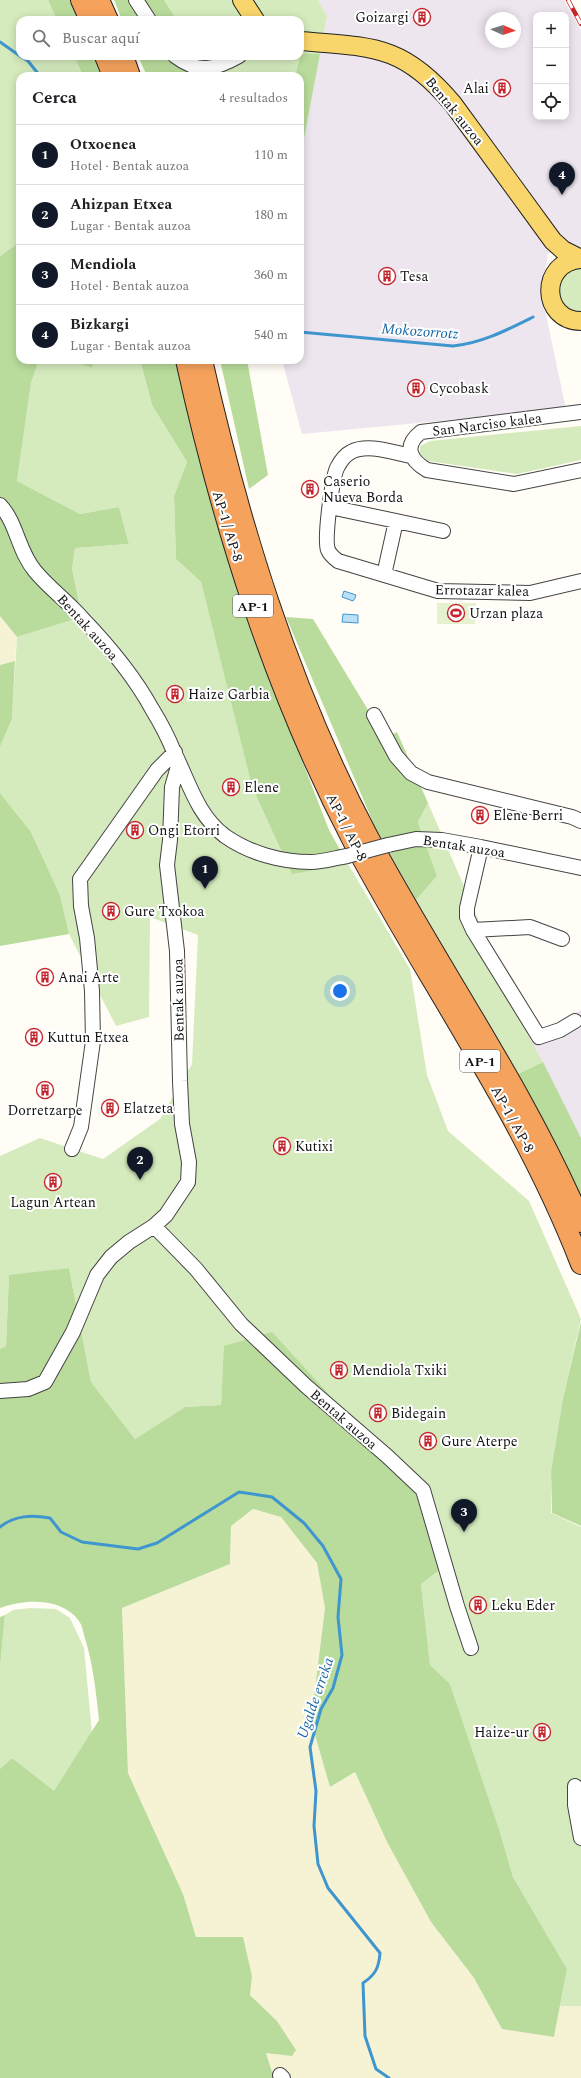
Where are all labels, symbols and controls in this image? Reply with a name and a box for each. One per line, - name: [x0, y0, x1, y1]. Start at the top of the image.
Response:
- place label: Goizargi: [355, 7, 409, 28]
- building icon: Goizargi: [412, 7, 432, 27]
- north arrow: [485, 12, 521, 48]
- map controls: [533, 12, 569, 120]
- button: +: [533, 12, 569, 48]
- search box: [16, 16, 304, 60]
- icon: search: [30, 27, 52, 49]
- text: Buscar aquí: [62, 27, 140, 50]
- button: −: [533, 48, 569, 84]
- street label: Bentak auzoa: [420, 72, 489, 150]
- place label: Alai: [463, 78, 489, 99]
- building icon: Alai: [492, 78, 512, 98]
- button: locate: [533, 84, 569, 120]
- text: Cerca: [32, 85, 77, 111]
- text: 4 resultados: [219, 88, 288, 108]
- text: Otxoenea: [70, 133, 136, 156]
- text: 1: [41, 145, 49, 165]
- text: 110 m: [254, 145, 288, 165]
- text: Hotel · Bentak auzoa: [70, 156, 189, 176]
- pin: 4: [549, 162, 575, 195]
- text: Ahizpan Etxea: [70, 193, 172, 216]
- text: 2: [41, 205, 49, 225]
- text: 180 m: [254, 205, 288, 225]
- text: Lugar · Bentak auzoa: [70, 216, 191, 236]
- text: Mendiola: [70, 253, 136, 276]
- text: 3: [41, 265, 49, 285]
- text: 360 m: [254, 265, 288, 285]
- building icon: Tesa: [377, 266, 397, 286]
- place label: Tesa: [400, 266, 429, 287]
- text: Hotel · Bentak auzoa: [70, 276, 189, 296]
- text: Bizkargi: [70, 313, 129, 336]
- water label: Mokozorrotz: [381, 317, 459, 346]
- text: 4: [41, 325, 49, 345]
- text: 540 m: [254, 325, 288, 345]
- text: Lugar · Bentak auzoa: [70, 336, 191, 356]
- building icon: Cycobask: [406, 378, 426, 398]
- place label: Cycobask: [429, 378, 489, 399]
- street label: San Narciso kalea: [431, 407, 543, 442]
- place label: Caserio Nueva Borda: [323, 471, 403, 508]
- building icon: Caserio Nueva Borda: [300, 479, 320, 499]
- street label: AP-1 / AP-8: [207, 488, 248, 564]
- street label: Errotazar kalea: [435, 579, 529, 602]
- street label: Bentak auzoa: [52, 589, 123, 665]
- road number: AP-1: [233, 595, 273, 617]
- sports icon: Urzan plaza: [446, 603, 466, 623]
- place label: Urzan plaza: [469, 603, 543, 624]
- building icon: Haize Garbia: [165, 684, 185, 704]
- place label: Haize Garbia: [188, 684, 270, 705]
- building icon: Elene: [221, 777, 241, 797]
- place label: Elene: [244, 777, 279, 798]
- street label: AP-1 / AP-8: [321, 790, 373, 865]
- building icon: Elene Berri: [470, 805, 490, 825]
- place label: Elene Berri: [493, 805, 563, 826]
- building icon: Ongi Etorri: [125, 820, 145, 840]
- place label: Ongi Etorri: [148, 820, 220, 841]
- street label: Bentak auzoa: [421, 830, 507, 863]
- pin: 1: [192, 856, 218, 889]
- building icon: Gure Txokoa: [101, 901, 121, 921]
- place label: Gure Txokoa: [124, 901, 204, 922]
- street label: Bentak auzoa: [167, 958, 190, 1042]
- building icon: Anai Arte: [35, 967, 55, 987]
- place label: Anai Arte: [58, 967, 119, 988]
- your location: [330, 981, 350, 1001]
- building icon: Kuttun Etxea: [24, 1027, 44, 1047]
- place label: Kuttun Etxea: [47, 1027, 129, 1048]
- road number: AP-1: [460, 1050, 500, 1072]
- building icon: Dorretzarpe: [35, 1080, 55, 1100]
- street label: AP-1 / AP-8: [486, 1082, 540, 1156]
- building icon: Elatzeta: [100, 1098, 120, 1118]
- place label: Elatzeta: [123, 1098, 173, 1119]
- place label: Dorretzarpe: [7, 1100, 83, 1121]
- building icon: Kutixi: [272, 1136, 292, 1156]
- place label: Kutixi: [295, 1136, 333, 1157]
- pin: 2: [127, 1147, 153, 1180]
- building icon: Lagun Artean: [43, 1172, 63, 1192]
- place label: Lagun Artean: [10, 1192, 96, 1213]
- building icon: Mendiola Txiki: [329, 1360, 349, 1380]
- place label: Mendiola Txiki: [352, 1360, 447, 1381]
- street label: Bentak auzoa: [305, 1384, 382, 1455]
- building icon: Bidegain: [368, 1403, 388, 1423]
- place label: Bidegain: [391, 1403, 446, 1424]
- building icon: Gure Aterpe: [418, 1431, 438, 1451]
- place label: Gure Aterpe: [441, 1431, 518, 1452]
- pin: 3: [451, 1499, 477, 1532]
- building icon: Leku Eder: [468, 1595, 488, 1615]
- place label: Leku Eder: [491, 1595, 555, 1616]
- water label: Ugalde erreka: [291, 1654, 340, 1742]
- place label: Haize-ur: [474, 1722, 529, 1743]
- building icon: Haize-ur: [532, 1722, 552, 1742]

